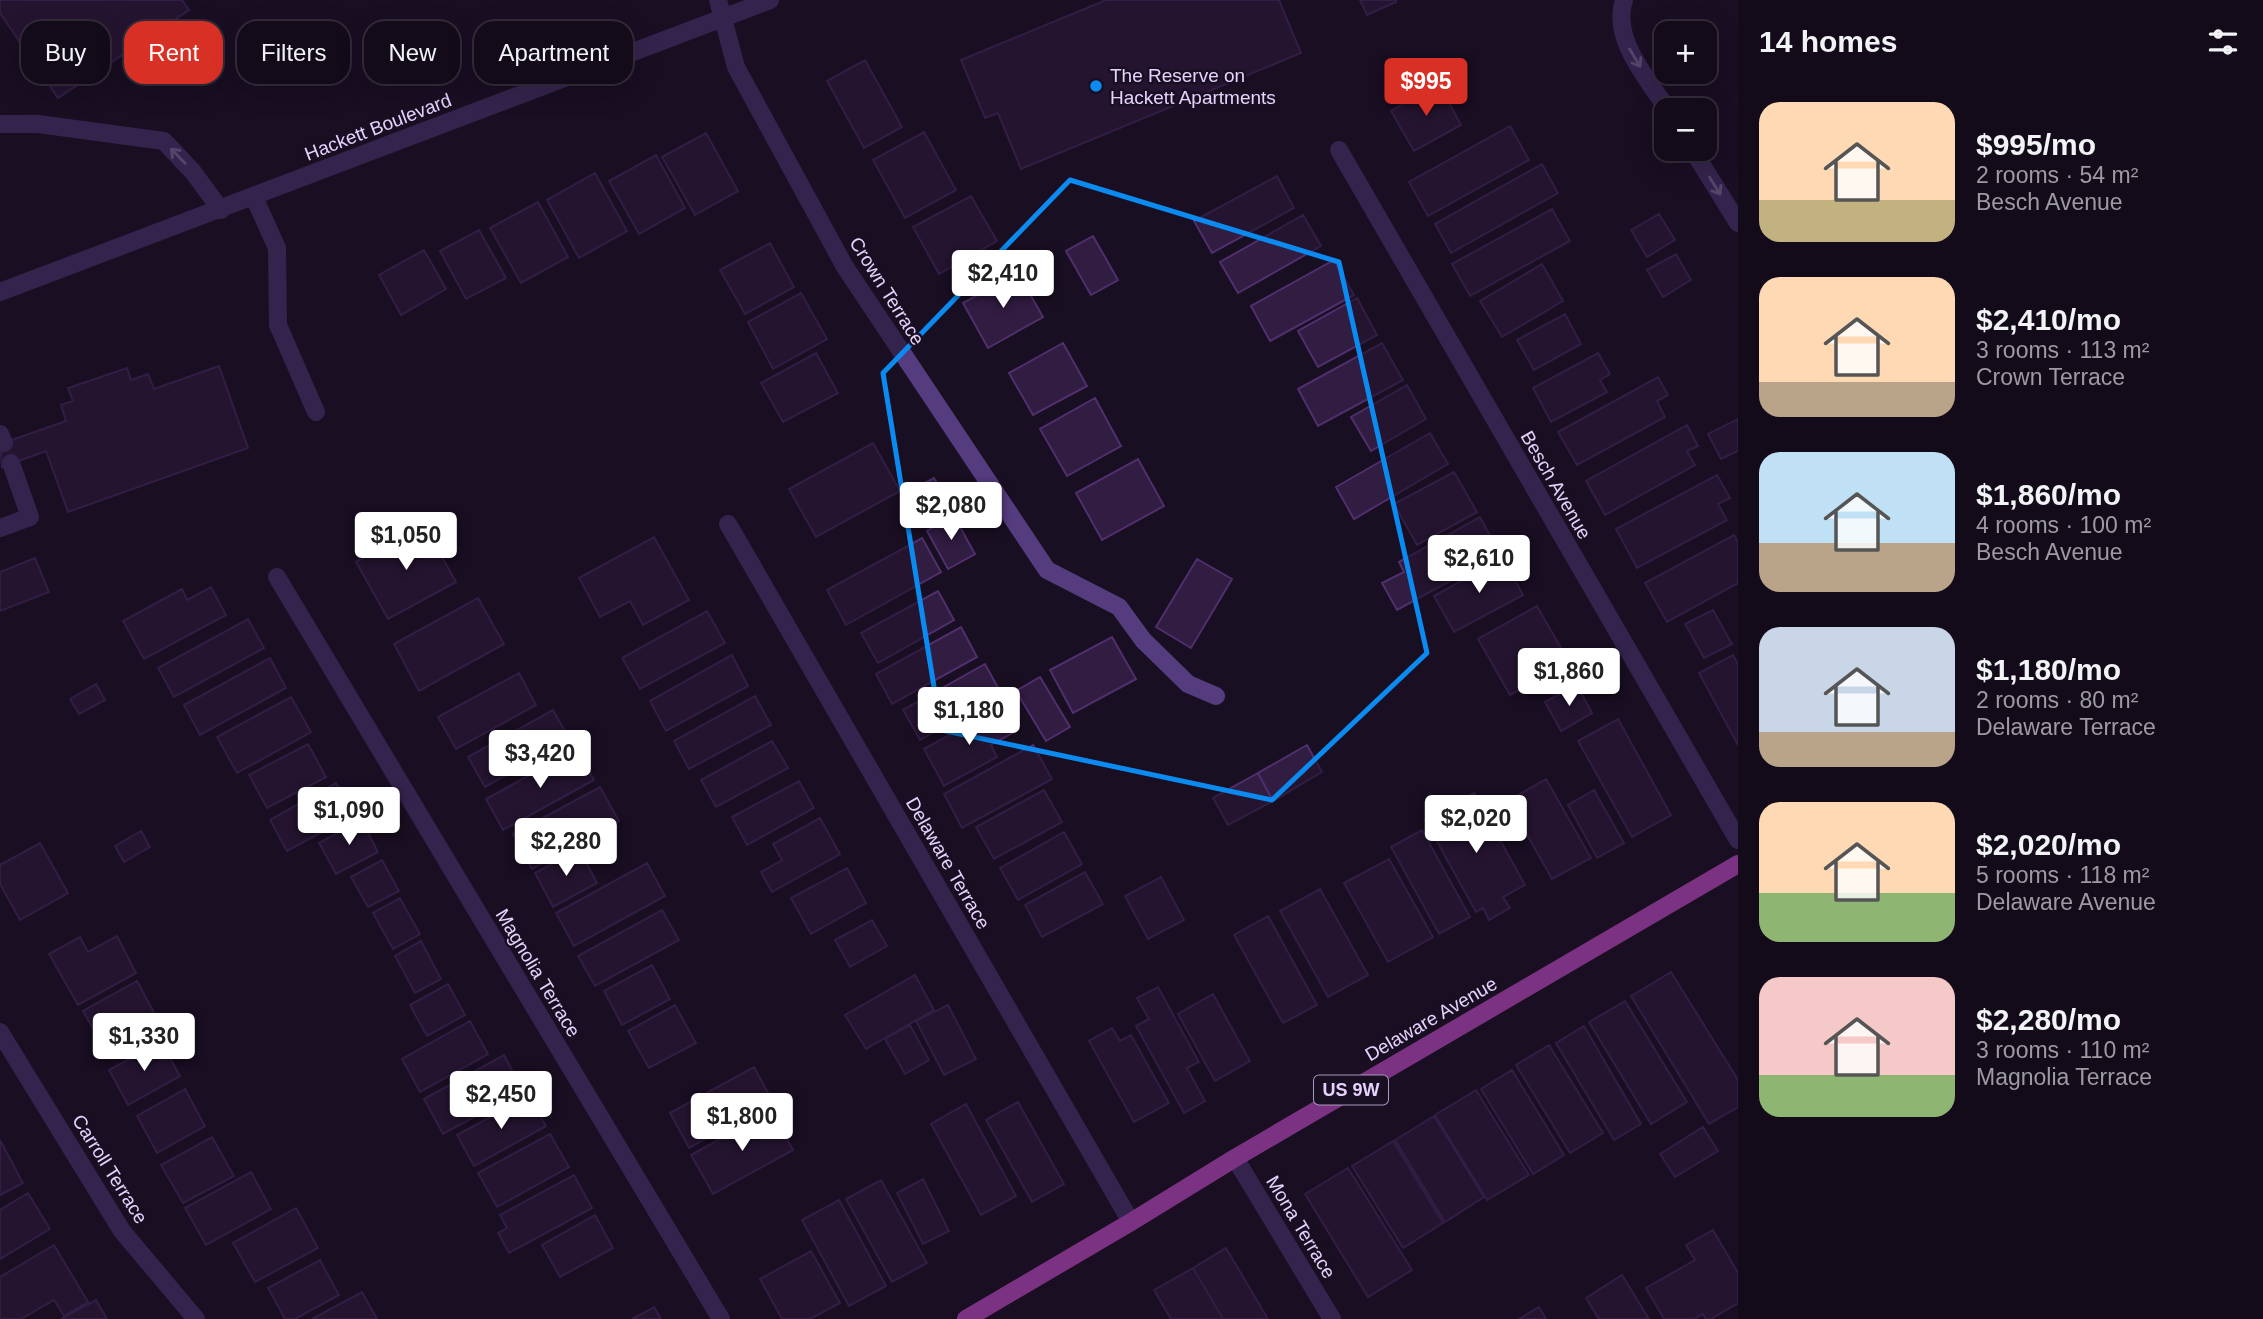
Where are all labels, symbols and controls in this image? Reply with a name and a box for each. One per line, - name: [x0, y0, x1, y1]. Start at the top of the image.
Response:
- chip: Buy: [21, 21, 110, 84]
- chip: Rent: [124, 21, 223, 84]
- chip: Filters: [237, 21, 350, 84]
- chip: New: [364, 21, 460, 84]
- chip: Apartment: [474, 21, 633, 84]
- map controls: [1654, 21, 1717, 161]
- button: +: [1654, 21, 1717, 84]
- icon: filters: [2204, 23, 2242, 61]
- text: 14 homes: [1759, 25, 1897, 58]
- one-way arrow: [1629, 47, 1643, 67]
- pin: $995: [1385, 58, 1467, 118]
- place label: The Reserve on Hackett Apartments: [1110, 65, 1276, 108]
- text: $995: [1400, 68, 1452, 94]
- marker: The Reserve on Hackett Apartments: [1088, 78, 1104, 94]
- street label: Hackett Boulevard: [302, 89, 454, 165]
- button: −: [1654, 98, 1717, 161]
- text: $995/mo: [1976, 128, 2096, 161]
- icon: home: [1815, 130, 1899, 214]
- one-way arrow: [170, 148, 187, 165]
- text: 2 rooms · 54 m²: [1976, 162, 2138, 188]
- one-way arrow: [1708, 176, 1722, 196]
- text: Besch Avenue: [1976, 189, 2123, 215]
- street label: Crown Terrace: [845, 233, 929, 349]
- pin: $2,410: [946, 250, 1060, 310]
- text: $2,410: [968, 260, 1038, 286]
- text: $2,410/mo: [1976, 303, 2121, 336]
- icon: home: [1815, 305, 1899, 389]
- text: 3 rooms · 113 m²: [1976, 337, 2149, 363]
- text: Crown Terrace: [1976, 364, 2125, 390]
- street label: Besch Avenue: [1517, 427, 1595, 543]
- text: $1,860/mo: [1976, 478, 2121, 511]
- icon: home: [1815, 480, 1899, 564]
- pin: $2,080: [894, 482, 1008, 542]
- text: $2,080: [916, 492, 986, 518]
- pin: $1,050: [349, 512, 463, 572]
- text: 4 rooms · 100 m²: [1976, 512, 2151, 538]
- text: $1,050: [371, 522, 441, 548]
- pin: $2,610: [1422, 536, 1536, 595]
- text: Besch Avenue: [1976, 539, 2123, 565]
- text: $2,610: [1444, 545, 1514, 571]
- pin: $1,860: [1512, 648, 1626, 708]
- text: $1,180/mo: [1976, 653, 2121, 686]
- icon: home: [1815, 655, 1899, 739]
- text: $1,860: [1534, 658, 1604, 684]
- text: 2 rooms · 80 m²: [1976, 687, 2138, 713]
- pin: $1,180: [912, 688, 1026, 747]
- text: $1,180: [934, 697, 1004, 723]
- text: Delaware Terrace: [1976, 714, 2156, 740]
- pin: $3,420: [483, 730, 597, 790]
- text: $3,420: [505, 740, 575, 766]
- pin: $1,090: [292, 788, 406, 847]
- street label: Delaware Terrace: [902, 793, 994, 933]
- pin: $2,020: [1419, 796, 1533, 855]
- text: $1,090: [314, 797, 384, 823]
- text: $2,020: [1441, 805, 1511, 831]
- pin: $2,280: [509, 818, 623, 878]
- text: $2,280: [531, 828, 601, 854]
- text: $2,020/mo: [1976, 828, 2121, 861]
- icon: home: [1815, 830, 1899, 914]
- text: 5 rooms · 118 m²: [1976, 862, 2149, 888]
- text: Delaware Avenue: [1976, 889, 2156, 915]
- street label: Magnolia Terrace: [492, 905, 584, 1041]
- street label: Delaware Avenue: [1361, 973, 1501, 1065]
- text: $2,280/mo: [1976, 1003, 2121, 1036]
- icon: home: [1815, 1005, 1899, 1089]
- pin: $1,330: [87, 1014, 201, 1073]
- text: $1,330: [109, 1023, 179, 1049]
- text: 3 rooms · 110 m²: [1976, 1037, 2149, 1063]
- text: Magnolia Terrace: [1976, 1064, 2152, 1090]
- pin: $2,450: [444, 1072, 558, 1131]
- road number: US 9W: [1314, 1076, 1388, 1105]
- text: $2,450: [466, 1081, 536, 1107]
- pin: $1,800: [685, 1094, 799, 1153]
- text: $1,800: [707, 1103, 777, 1129]
- street label: Carroll Terrace: [68, 1111, 152, 1227]
- street label: Mona Terrace: [1262, 1172, 1340, 1282]

